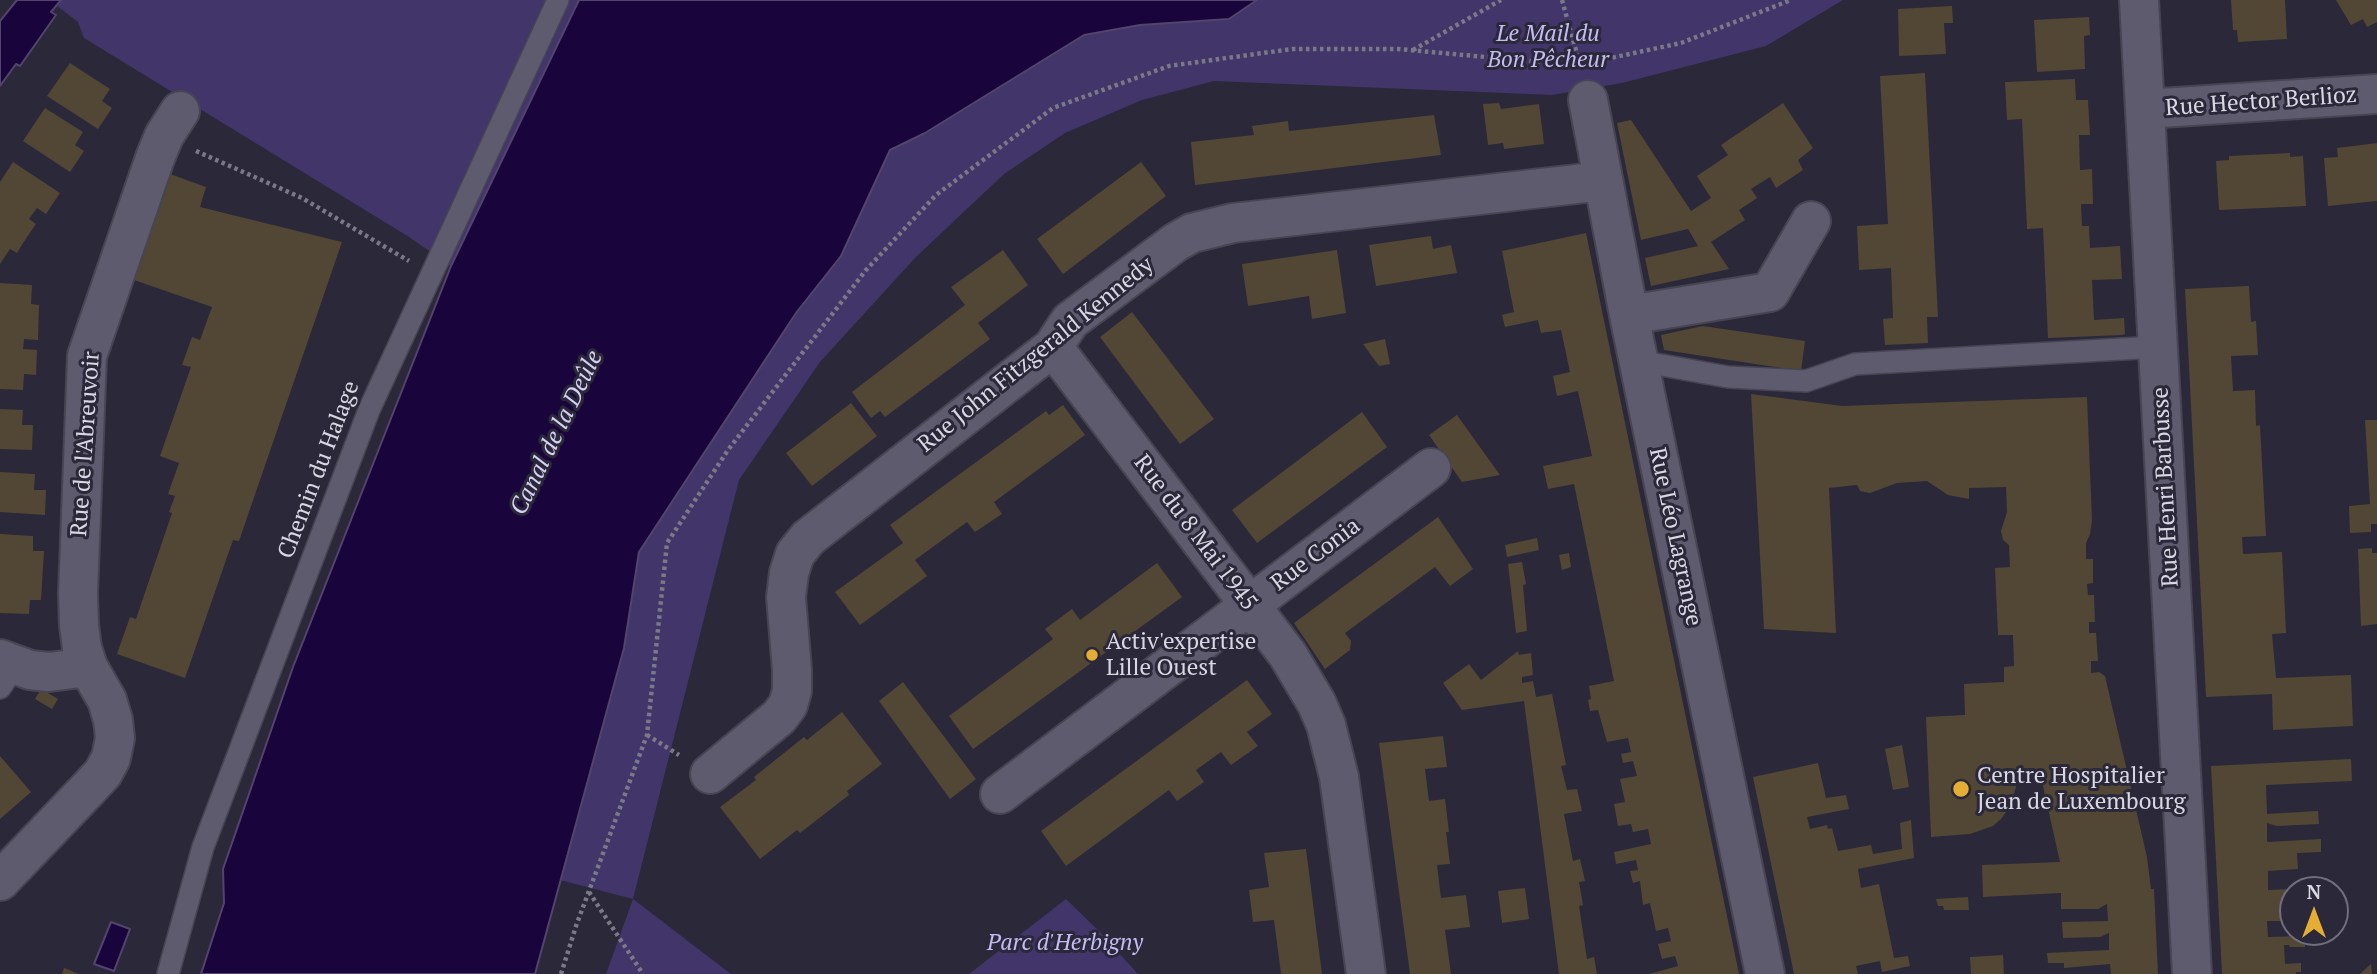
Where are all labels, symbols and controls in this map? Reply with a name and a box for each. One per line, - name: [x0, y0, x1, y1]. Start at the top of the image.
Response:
- park label: Le Mail du Bon Pêcheur: [1487, 20, 1609, 74]
- street label: Rue Hector Berlioz: [2164, 82, 2358, 122]
- street label: Rue John Fitzgerald Kennedy: [913, 251, 1159, 459]
- water label: Canal de la Deûle: [505, 346, 609, 520]
- street label: Rue de l'Abreuvoir: [66, 350, 106, 538]
- street label: Chemin du Halage: [272, 377, 366, 563]
- street label: Rue Henri Barbusse: [2147, 386, 2185, 588]
- street label: Rue Léo Lagrange: [1643, 445, 1707, 629]
- street label: Rue du 8 Mai 1945: [1128, 450, 1262, 616]
- street label: Rue Conia: [1266, 513, 1366, 597]
- place label: Activ'expertise Lille Ouest: [1106, 628, 1256, 682]
- marker: Activ'expertise Lille Ouest: [1084, 647, 1100, 663]
- place label: Centre Hospitalier Jean de Luxembourg: [1977, 762, 2185, 816]
- marker: Centre Hospitalier Jean de Luxembourg: [1951, 779, 1971, 799]
- north arrow: [2279, 876, 2349, 946]
- text: N: [2307, 879, 2321, 904]
- park label: Parc d'Herbigny: [987, 929, 1143, 957]

